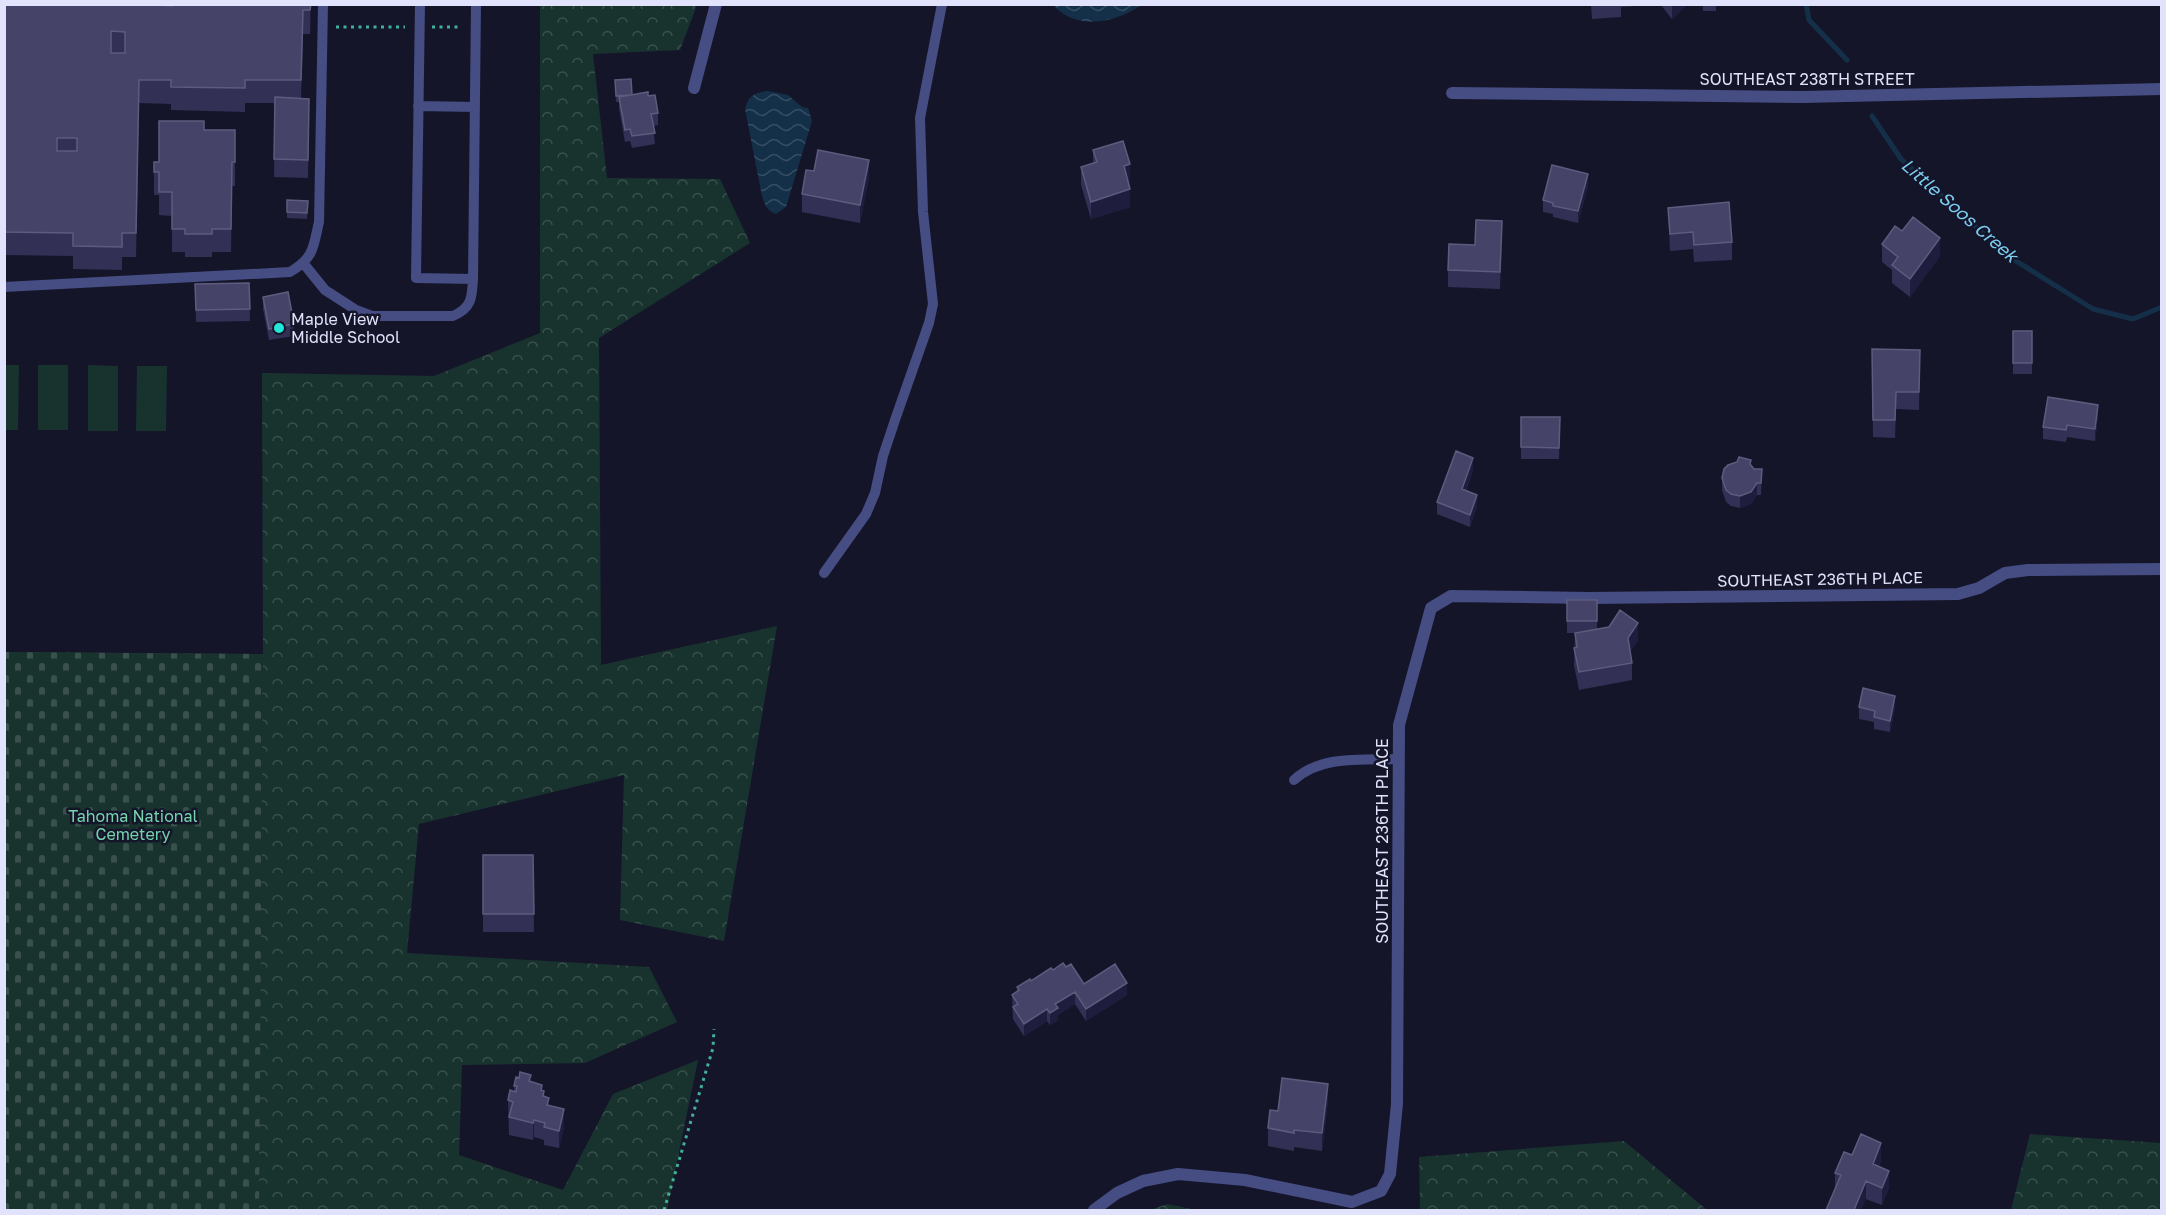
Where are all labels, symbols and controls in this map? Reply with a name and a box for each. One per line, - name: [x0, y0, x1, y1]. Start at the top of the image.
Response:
- street label: SOUTHEAST 238TH STREET: [1699, 69, 1915, 89]
- water label: Little Soos Creek: [1897, 153, 2024, 268]
- place label: Maple View Middle School: [291, 309, 400, 347]
- marker: Maple View Middle School: [272, 321, 286, 335]
- street label: SOUTHEAST 236TH PLACE: [1717, 567, 1923, 591]
- street label: SOUTHEAST 236TH PLACE: [1372, 738, 1392, 944]
- park label: Tahoma National Cemetery: [68, 806, 198, 844]

